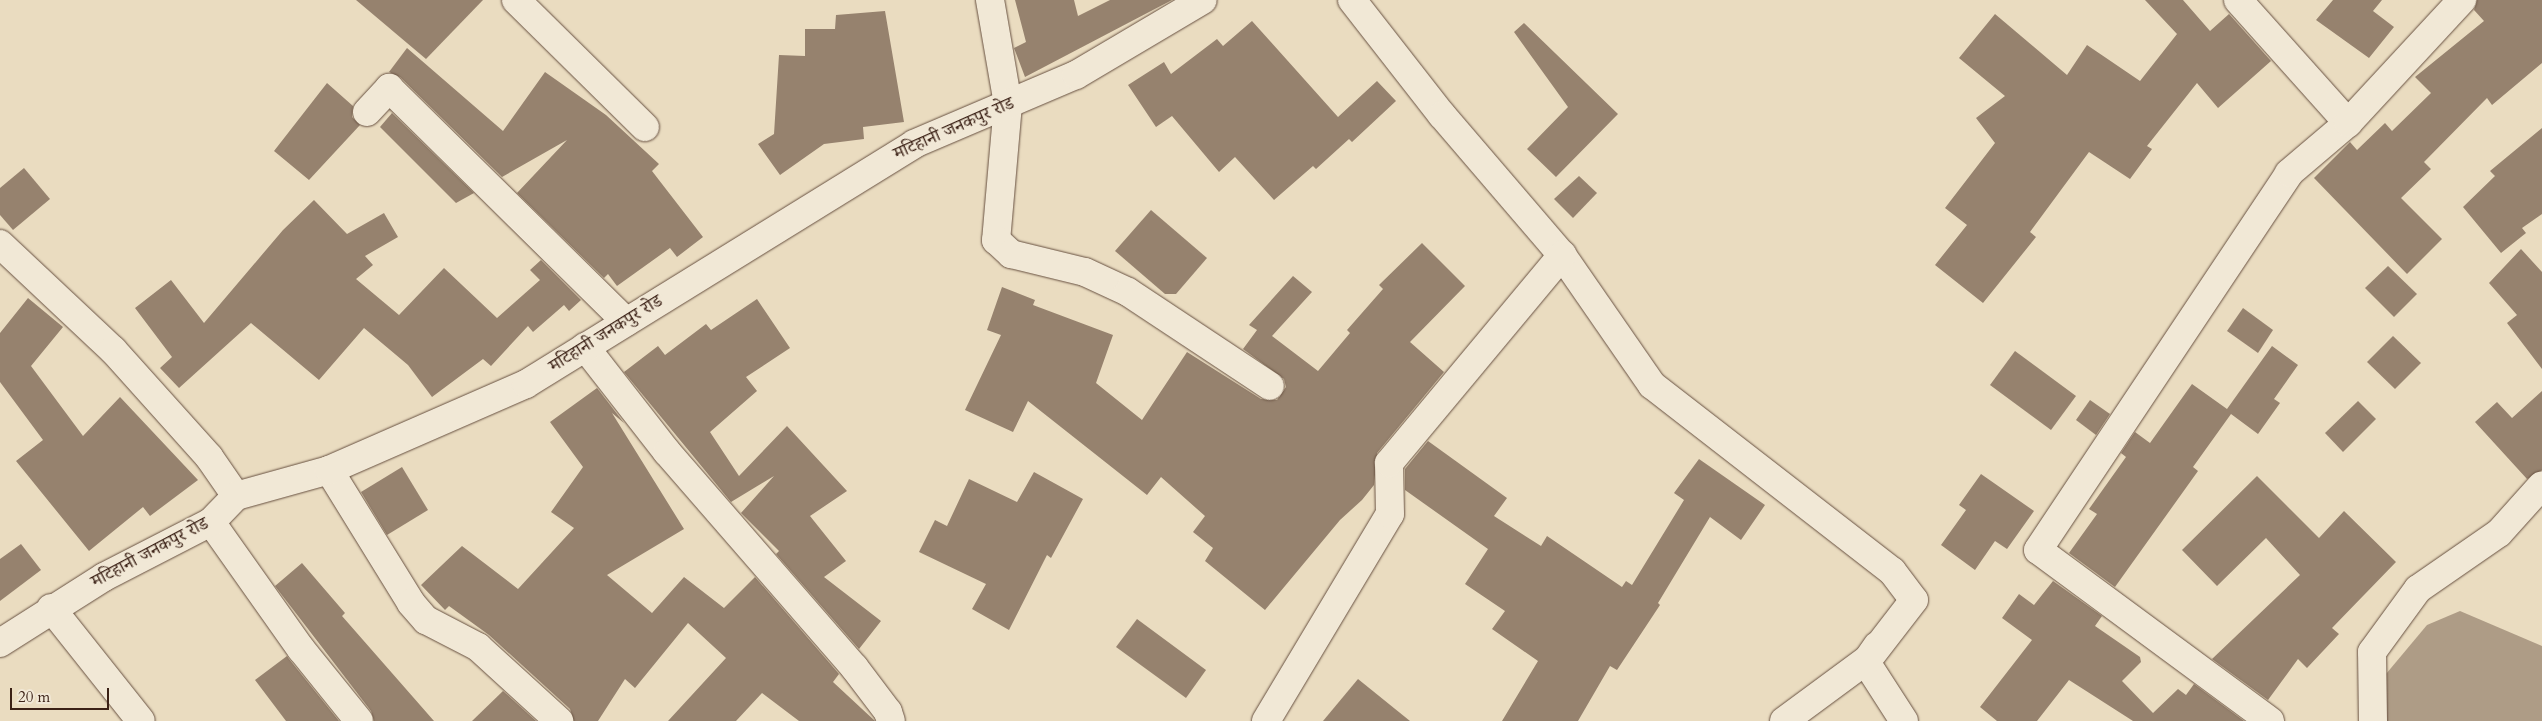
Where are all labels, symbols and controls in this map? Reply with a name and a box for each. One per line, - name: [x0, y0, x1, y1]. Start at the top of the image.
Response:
- street label: मटिहानी जनकपुर रोड: [890, 93, 1018, 165]
- street label: मटिहानी जनकपुर रोड: [545, 291, 667, 377]
- street label: मटिहानी जनकपुर रोड: [88, 513, 212, 593]
- scale bar: [12, 678, 111, 710]
- text: 20 m: [18, 687, 50, 707]

